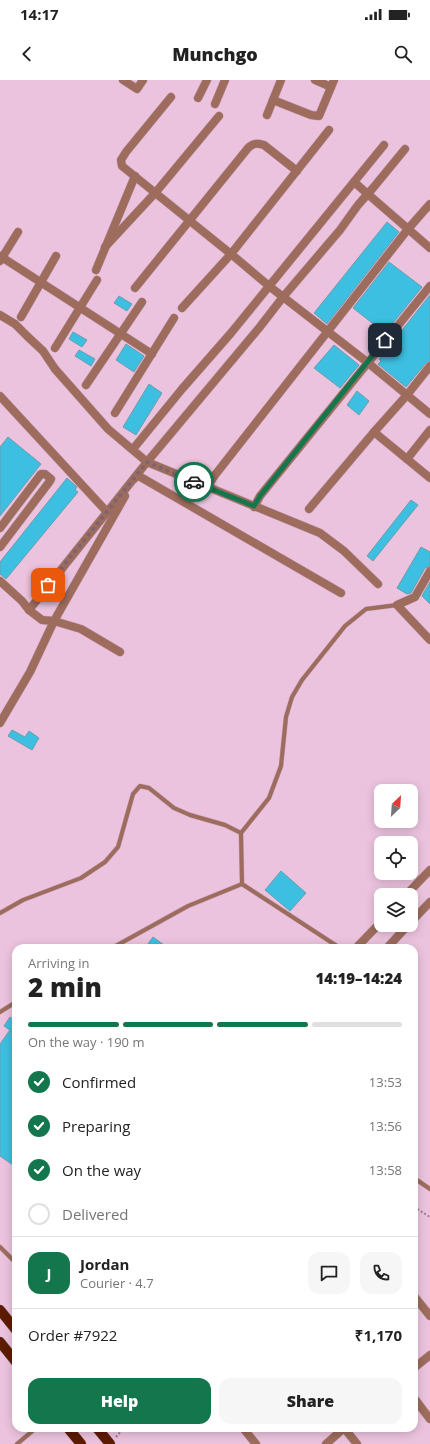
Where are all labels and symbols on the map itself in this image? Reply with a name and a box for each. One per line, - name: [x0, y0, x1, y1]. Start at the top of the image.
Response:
- pin: [368, 323, 402, 357]
- courier: [174, 462, 214, 502]
- pin: [31, 568, 65, 602]
- north arrow: [374, 784, 418, 828]

